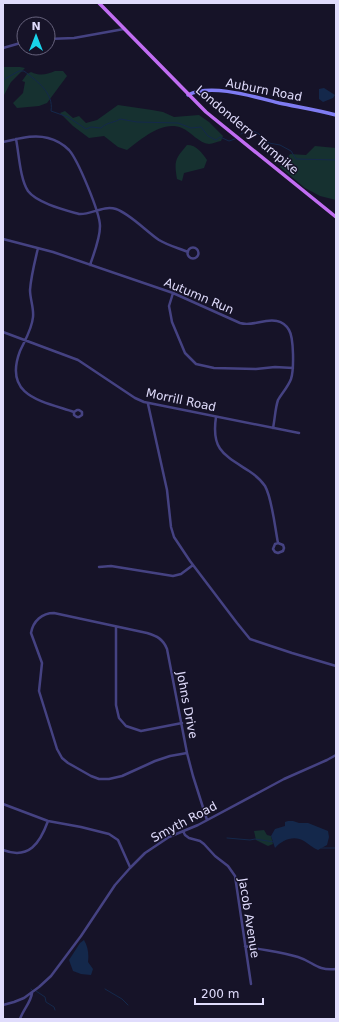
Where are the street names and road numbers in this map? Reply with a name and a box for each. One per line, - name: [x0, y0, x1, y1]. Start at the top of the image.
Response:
- street label: Auburn Road: [225, 76, 303, 104]
- street label: Londonderry Turnpike: [193, 83, 301, 177]
- street label: Autumn Run: [162, 275, 236, 317]
- street label: Morrill Road: [145, 386, 217, 414]
- street label: Johns Drive: [173, 669, 200, 740]
- street label: Smyth Road: [149, 799, 219, 845]
- street label: Jacob Avenue: [236, 876, 262, 959]

